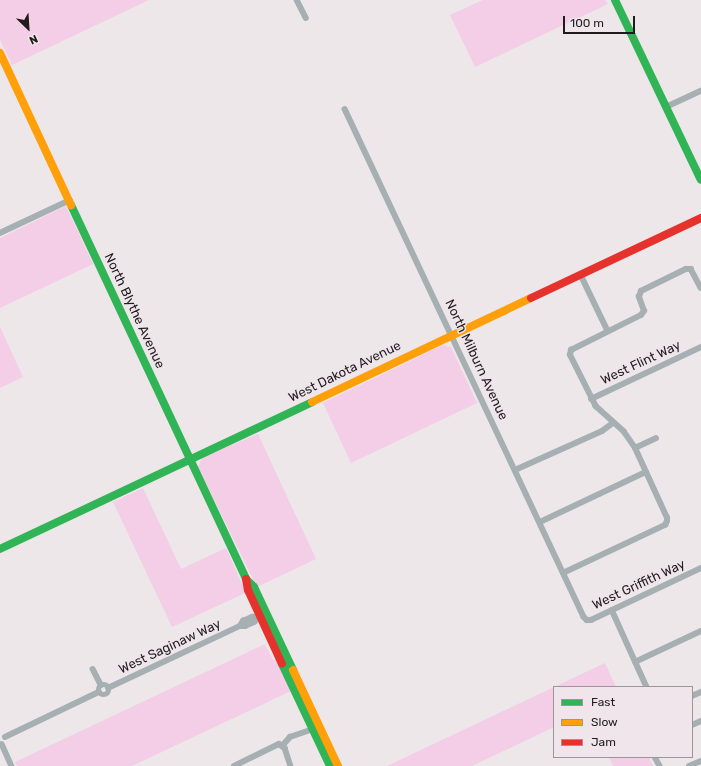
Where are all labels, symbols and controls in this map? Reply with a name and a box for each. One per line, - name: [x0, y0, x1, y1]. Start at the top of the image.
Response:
- north arrow: [8, 8, 48, 48]
- scale bar: [565, 8, 637, 34]
- text: 100 m: [570, 16, 604, 30]
- text: N: [27, 32, 40, 47]
- street label: North Blythe Avenue: [100, 251, 168, 371]
- street label: North Milburn Avenue: [441, 297, 511, 423]
- street label: West Dakota Avenue: [286, 338, 404, 406]
- street label: West Flint Way: [598, 338, 684, 388]
- street label: West Griffith Way: [590, 557, 688, 613]
- street label: West Saginaw Way: [116, 616, 224, 678]
- legend: [553, 686, 693, 758]
- text: Fast: [591, 695, 615, 709]
- text: Slow: [591, 715, 618, 729]
- text: Jam: [591, 735, 616, 749]

